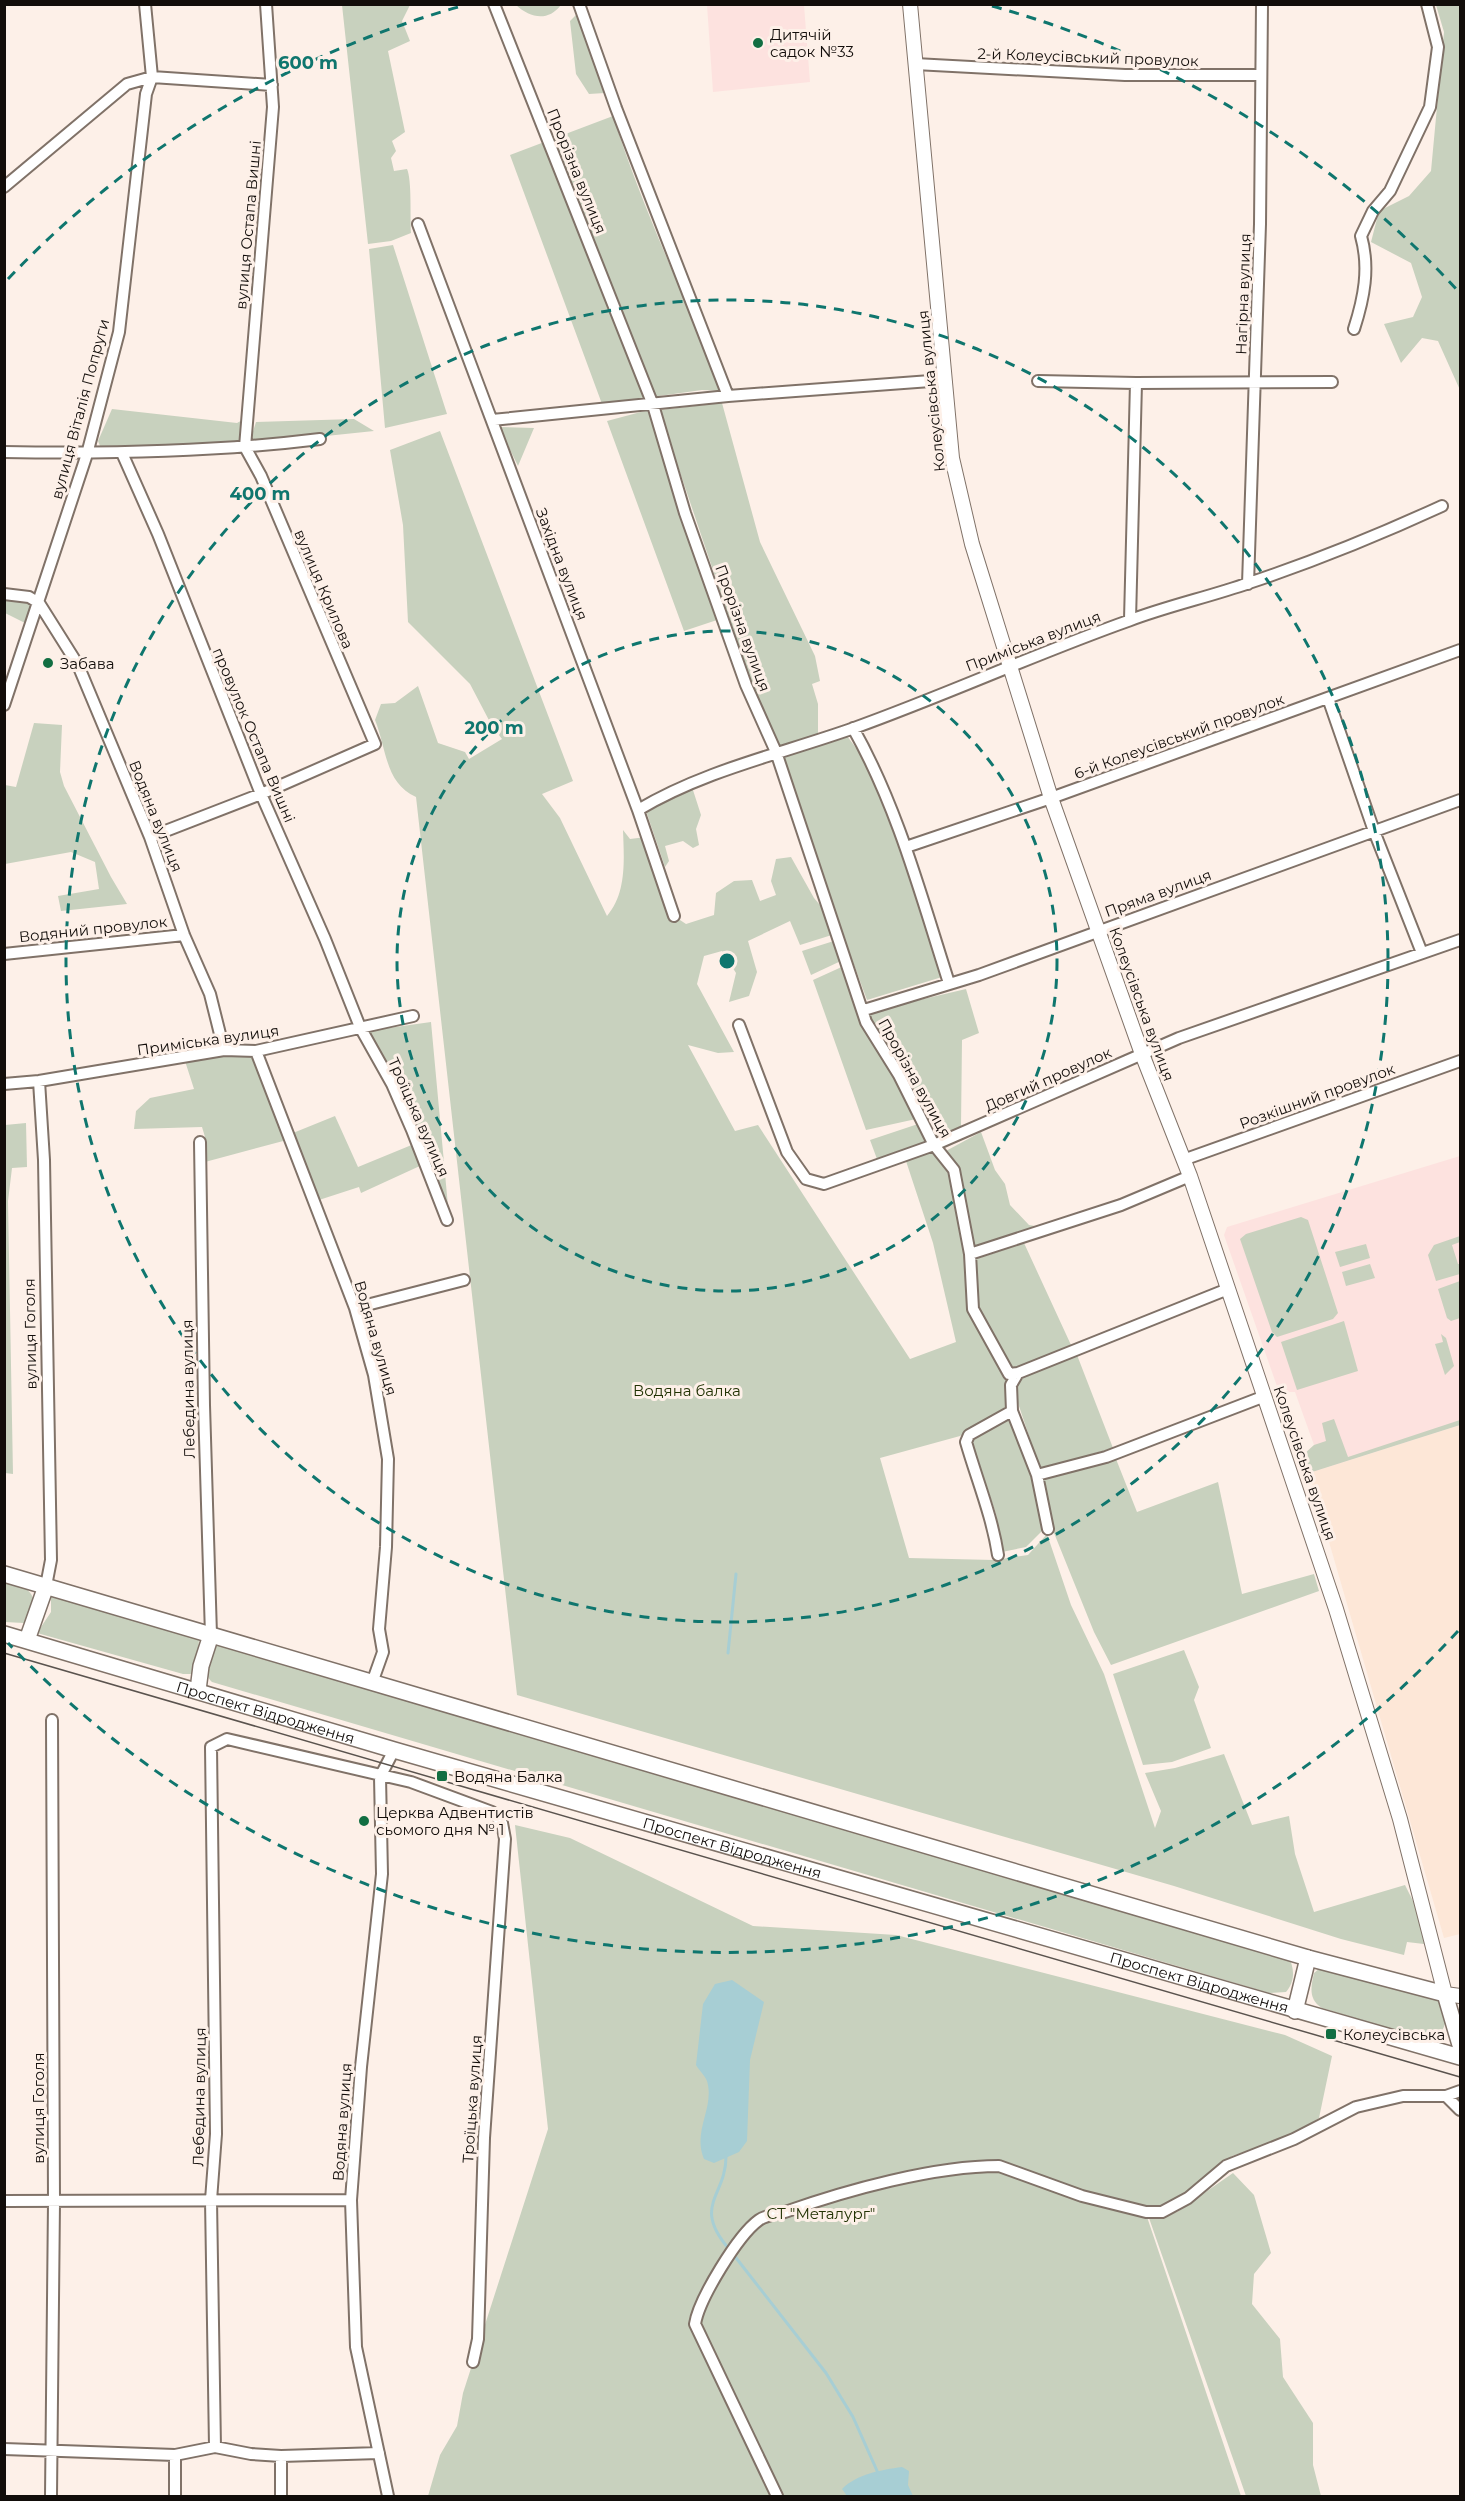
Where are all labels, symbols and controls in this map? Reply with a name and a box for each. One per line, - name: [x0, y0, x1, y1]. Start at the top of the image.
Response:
- place label: Дитячій садок №33: [770, 25, 854, 61]
- marker: Дитячій садок №33: [751, 36, 765, 50]
- street label: 2-й Колеусівський провулок: [977, 44, 1199, 70]
- text: 600 m: [278, 52, 338, 74]
- street label: Прорізна вулиця: [543, 105, 611, 237]
- street label: вулиця Остапа Вишні: [231, 140, 265, 310]
- street label: Нагірна вулиця: [1231, 233, 1255, 355]
- street label: Колеусівська вулиця: [913, 309, 949, 473]
- street label: вулиця Віталія Попруги: [47, 317, 113, 501]
- text: 400 m: [230, 483, 290, 505]
- street label: Західна вулиця: [532, 505, 592, 623]
- street label: вулиця Крилова: [290, 526, 358, 652]
- street label: Прорізна вулиця: [711, 562, 775, 694]
- street label: Приміська вулиця: [963, 606, 1103, 676]
- street label: провулок Остапа Вишні: [208, 645, 300, 825]
- place label: Забава: [60, 654, 115, 673]
- marker: Забава: [41, 656, 55, 670]
- street label: 6-й Колеусівський провулок: [1071, 689, 1287, 783]
- text: 200 m: [464, 717, 524, 739]
- street label: Водяна вулиця: [125, 757, 187, 875]
- street label: Пряма вулиця: [1102, 865, 1214, 921]
- street label: Водяний провулок: [18, 912, 168, 946]
- street label: Колеусівська вулиця: [1105, 924, 1179, 1084]
- centre of rings: [717, 951, 737, 971]
- street label: Прорізна вулиця: [874, 1015, 956, 1141]
- street label: Приміська вулиця: [136, 1021, 280, 1059]
- street label: Довгий провулок: [982, 1042, 1115, 1116]
- street label: Троїцька вулиця: [384, 1054, 454, 1180]
- street label: Розкішний провулок: [1237, 1059, 1398, 1133]
- street label: вулиця Гоголя: [20, 1278, 40, 1390]
- street label: Водяна вулиця: [351, 1278, 401, 1398]
- street label: Лебедина вулиця: [177, 1319, 199, 1459]
- park label: Водяна балка: [633, 1381, 741, 1400]
- street label: Колеусівська вулиця: [1270, 1383, 1340, 1543]
- street label: Проспект Відродження: [174, 1676, 357, 1747]
- place label: Водяна Балка: [454, 1767, 563, 1786]
- marker: Водяна Балка: [435, 1769, 449, 1783]
- place label: Церква Адвентистів сьомого дня № 1: [376, 1803, 534, 1839]
- street label: Проспект Відродження: [641, 1813, 824, 1882]
- marker: Церква Адвентистів сьомого дня № 1: [357, 1814, 371, 1828]
- street label: Проспект Відродження: [1108, 1947, 1291, 2017]
- place label: Колеусівська: [1343, 2025, 1445, 2044]
- street label: Лебедина вулиця: [188, 2027, 210, 2167]
- marker: Колеусівська: [1324, 2027, 1338, 2041]
- street label: Троїцька вулиця: [458, 2034, 486, 2164]
- street label: вулиця Гоголя: [29, 2052, 48, 2164]
- street label: Водяна вулиця: [328, 2062, 356, 2182]
- park label: СТ "Металург": [767, 2204, 875, 2223]

